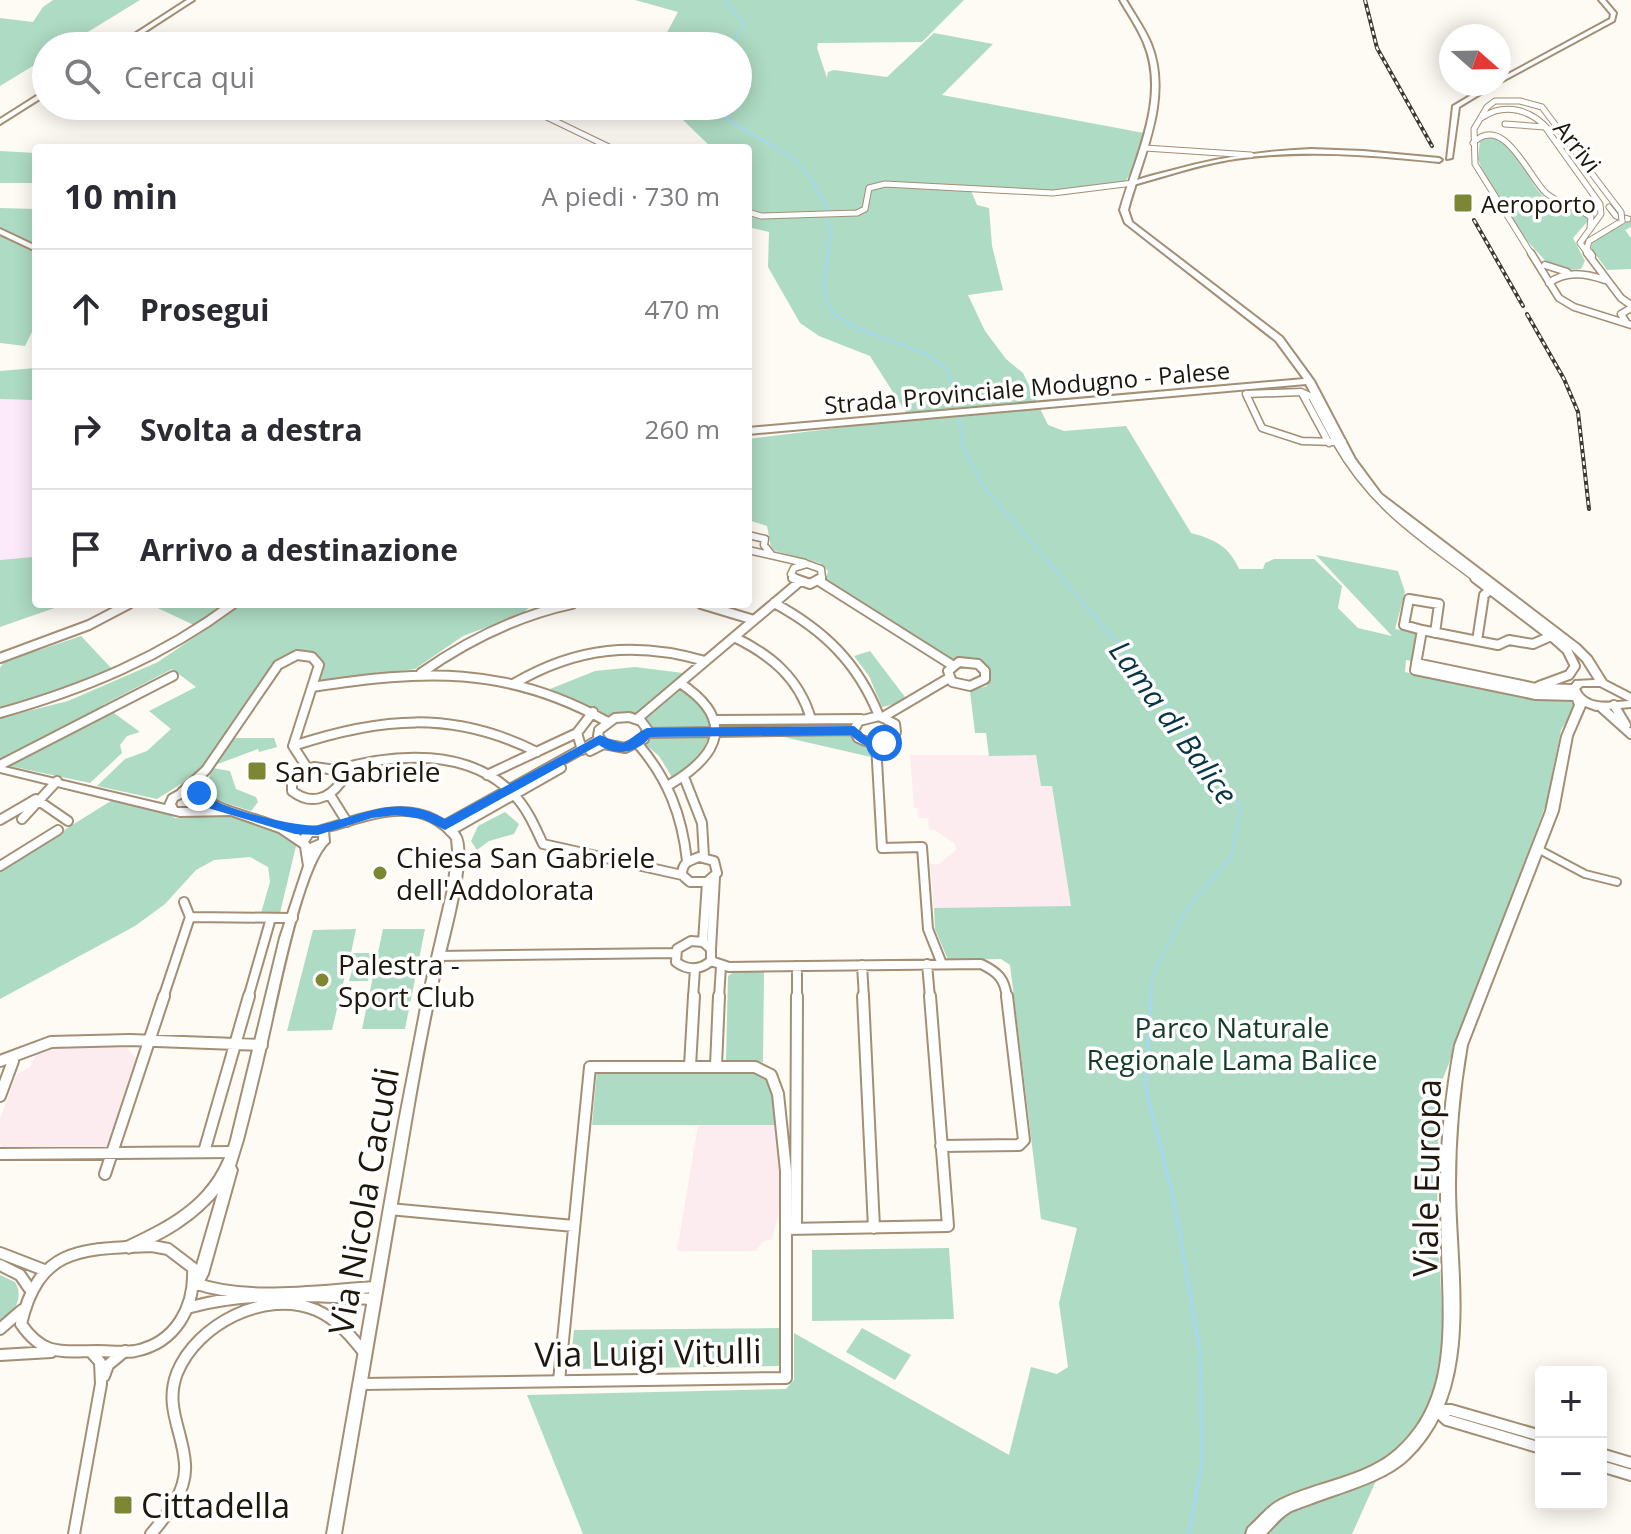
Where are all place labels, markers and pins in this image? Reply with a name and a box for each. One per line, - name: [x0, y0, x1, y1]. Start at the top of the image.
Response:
- place label: Aeroporto: [1481, 187, 1596, 220]
- marker: Aeroporto: [1452, 192, 1474, 214]
- place label: San Gabriele: [275, 752, 440, 790]
- marker: San Gabriele: [246, 760, 268, 782]
- place label: Chiesa San Gabriele dell'Addolorata: [396, 838, 655, 908]
- marker: Chiesa San Gabriele dell'Addolorata: [371, 864, 389, 882]
- place label: Palestra - Sport Club: [338, 945, 475, 1015]
- marker: Palestra - Sport Club: [313, 971, 331, 989]
- place label: Cittadella: [141, 1482, 290, 1528]
- marker: Cittadella: [112, 1494, 134, 1516]

